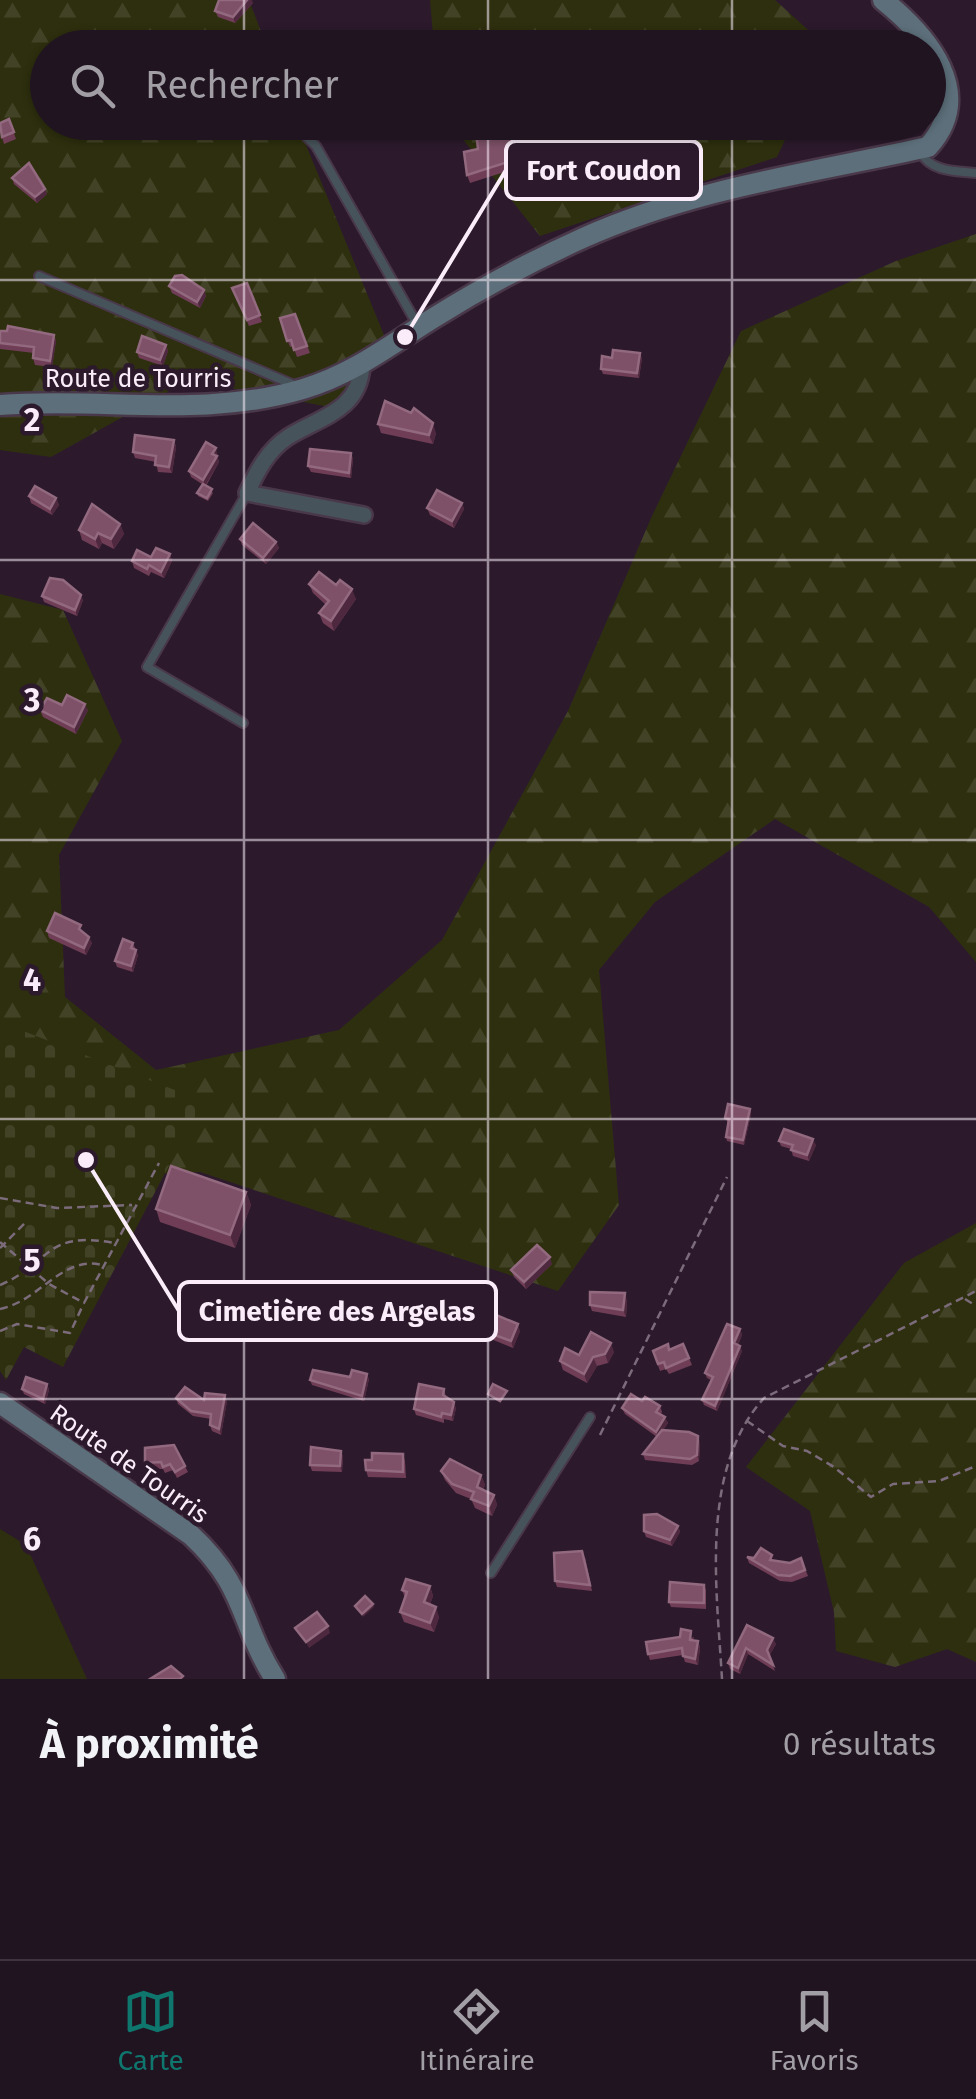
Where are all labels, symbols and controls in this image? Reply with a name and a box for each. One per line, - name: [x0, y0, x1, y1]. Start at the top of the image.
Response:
- search box: [30, 30, 946, 140]
- icon: search: [65, 58, 120, 113]
- text: Rechercher: [145, 62, 339, 108]
- callout: Fort Coudon: [506, 141, 701, 199]
- text: Fort Coudon: [527, 154, 681, 187]
- street label: Route de Tourris: [45, 364, 231, 394]
- text: 2: [24, 401, 40, 439]
- text: 3: [23, 681, 40, 719]
- text: 4: [23, 961, 41, 999]
- text: 5: [23, 1241, 41, 1279]
- callout: Cimetière des Argelas: [179, 1282, 496, 1340]
- text: Cimetière des Argelas: [199, 1295, 475, 1328]
- street label: Route de Tourris: [44, 1398, 214, 1530]
- text: 6: [23, 1520, 41, 1558]
- text: À proximité: [40, 1719, 259, 1769]
- text: 0 résultats: [783, 1725, 936, 1763]
- tab: Carte: [117, 1984, 184, 2077]
- tab: Itinéraire: [419, 1984, 535, 2077]
- tab: Favoris: [770, 1984, 859, 2077]

